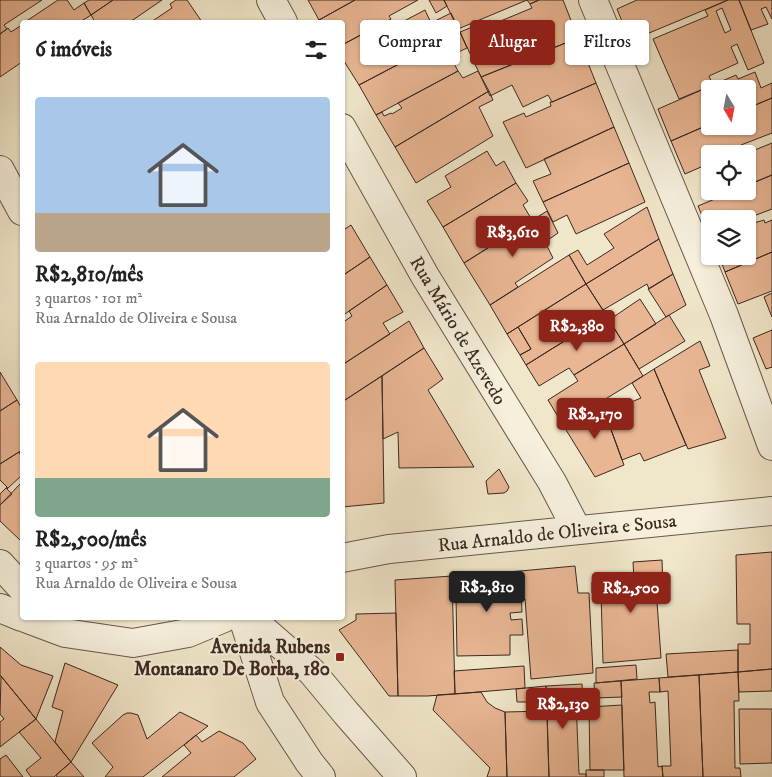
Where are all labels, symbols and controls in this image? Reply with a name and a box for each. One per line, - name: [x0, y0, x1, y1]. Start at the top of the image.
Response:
- chip: Comprar: [360, 20, 460, 65]
- chip: Alugar: [470, 20, 555, 65]
- chip: Filtros: [565, 20, 649, 65]
- icon: filters: [302, 36, 330, 64]
- text: 6 imóveis: [35, 37, 112, 63]
- north arrow: [701, 80, 756, 135]
- map controls: [701, 80, 756, 265]
- icon: home: [138, 130, 228, 220]
- button: locate: [701, 145, 756, 200]
- button: layers: [701, 210, 756, 265]
- pin: R$3,610: [467, 216, 559, 258]
- text: R$3,610: [487, 222, 539, 242]
- street label: Rua Mário de Azevedo: [404, 252, 511, 409]
- text: R$2,810/mês: [35, 262, 143, 288]
- text: 3 quartos · 101 m²: [35, 288, 142, 308]
- text: Rua Arnaldo de Oliveira e Sousa: [35, 308, 237, 328]
- pin: R$2,380: [531, 310, 623, 352]
- text: R$2,380: [550, 316, 604, 336]
- icon: home: [138, 395, 228, 485]
- pin: R$2,170: [549, 398, 641, 440]
- text: R$2,170: [568, 404, 622, 424]
- street label: Rua Arnaldo de Oliveira e Sousa: [437, 510, 678, 557]
- text: R$2,500/mês: [35, 527, 147, 553]
- text: 3 quartos · 95 m²: [35, 553, 138, 573]
- pin: R$2,810: [441, 570, 533, 613]
- pin: R$2,500: [585, 572, 677, 614]
- text: Rua Arnaldo de Oliveira e Sousa: [35, 573, 237, 593]
- text: R$2,810: [460, 577, 514, 597]
- text: R$2,500: [603, 578, 659, 598]
- place label: Avenida Rubens Montanaro De Borba, 180: [134, 636, 331, 681]
- marker: Avenida Rubens Montanaro De Borba, 180: [334, 651, 346, 663]
- pin: R$2,130: [517, 688, 609, 730]
- text: R$2,130: [537, 694, 589, 714]

